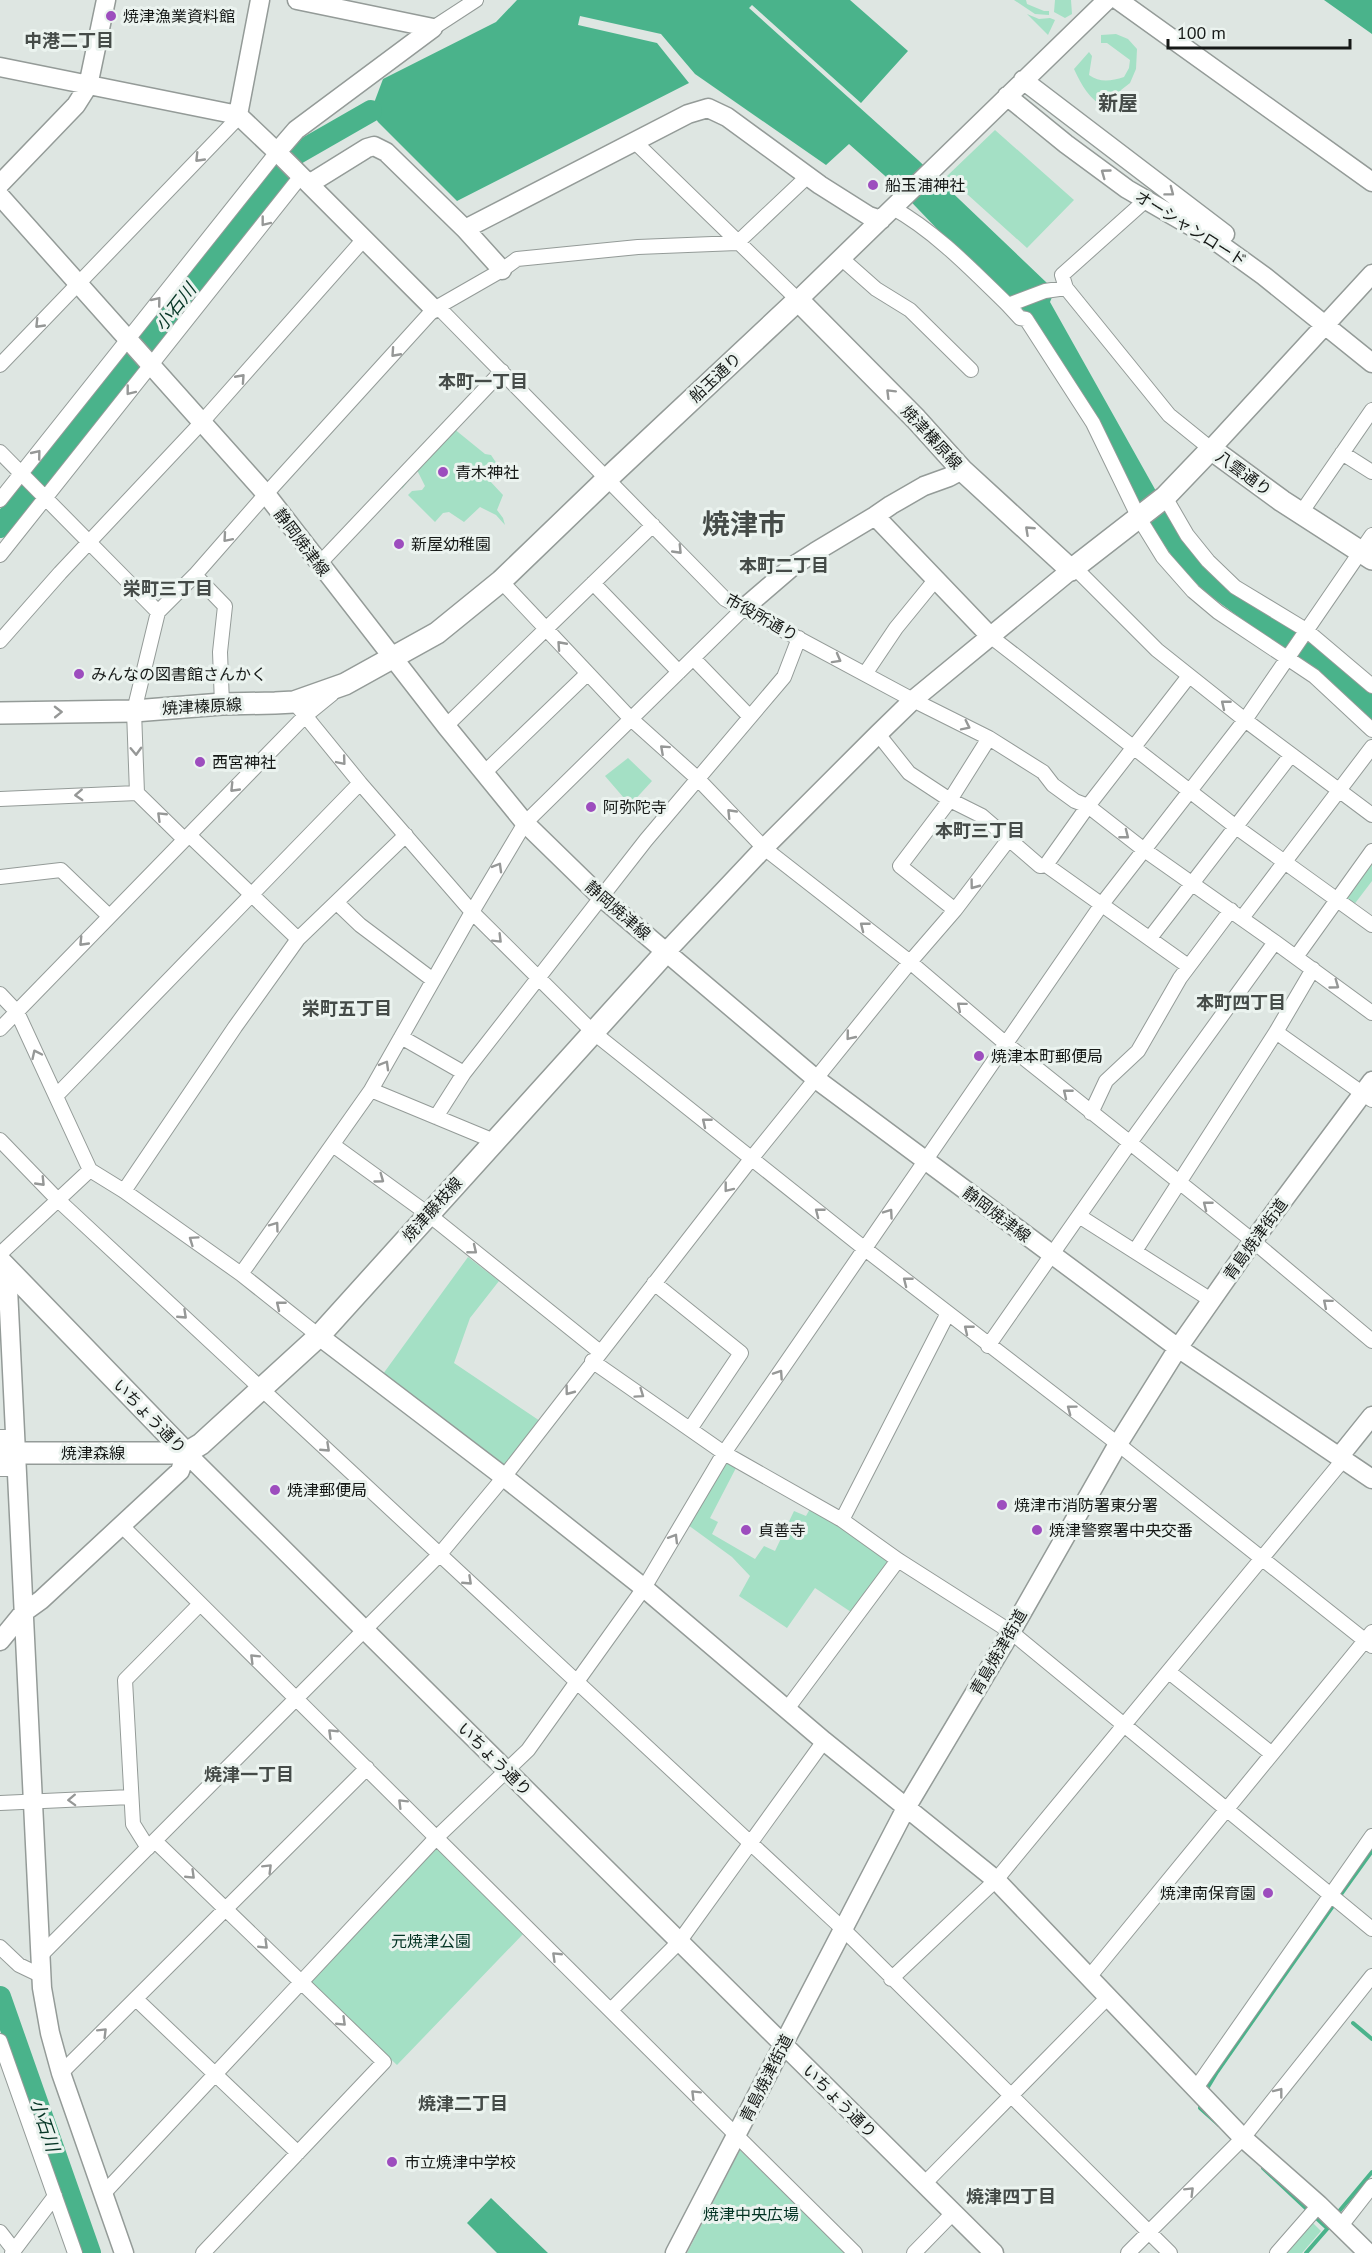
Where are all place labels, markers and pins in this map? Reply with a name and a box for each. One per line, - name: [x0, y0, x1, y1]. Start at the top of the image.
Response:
- place label: 焼津漁業資料館: [123, 6, 235, 26]
- marker: 焼津漁業資料館: [104, 9, 118, 23]
- place label: 船玉浦神社: [885, 175, 965, 195]
- marker: 船玉浦神社: [866, 178, 880, 192]
- place label: 青木神社: [455, 462, 519, 482]
- marker: 青木神社: [436, 465, 450, 479]
- place label: 新屋幼稚園: [411, 534, 491, 554]
- marker: 新屋幼稚園: [392, 537, 406, 551]
- place label: みんなの図書館さんかく: [91, 664, 267, 684]
- marker: みんなの図書館さんかく: [72, 667, 86, 681]
- place label: 西宮神社: [212, 752, 276, 772]
- marker: 西宮神社: [193, 755, 207, 769]
- place label: 阿弥陀寺: [603, 797, 667, 817]
- marker: 阿弥陀寺: [584, 800, 598, 814]
- place label: 焼津本町郵便局: [991, 1046, 1103, 1066]
- marker: 焼津本町郵便局: [972, 1049, 986, 1063]
- place label: 焼津郵便局: [287, 1480, 367, 1500]
- marker: 焼津郵便局: [268, 1483, 282, 1497]
- place label: 焼津市消防署東分署: [1014, 1495, 1158, 1515]
- marker: 焼津市消防署東分署: [995, 1498, 1009, 1512]
- place label: 貞善寺: [758, 1520, 806, 1540]
- place label: 焼津警察署中央交番: [1049, 1520, 1193, 1540]
- marker: 貞善寺: [739, 1523, 753, 1537]
- marker: 焼津警察署中央交番: [1030, 1523, 1044, 1537]
- place label: 焼津南保育園: [1160, 1883, 1256, 1903]
- marker: 焼津南保育園: [1261, 1886, 1275, 1900]
- place label: 市立焼津中学校: [404, 2152, 516, 2172]
- marker: 市立焼津中学校: [385, 2155, 399, 2169]

